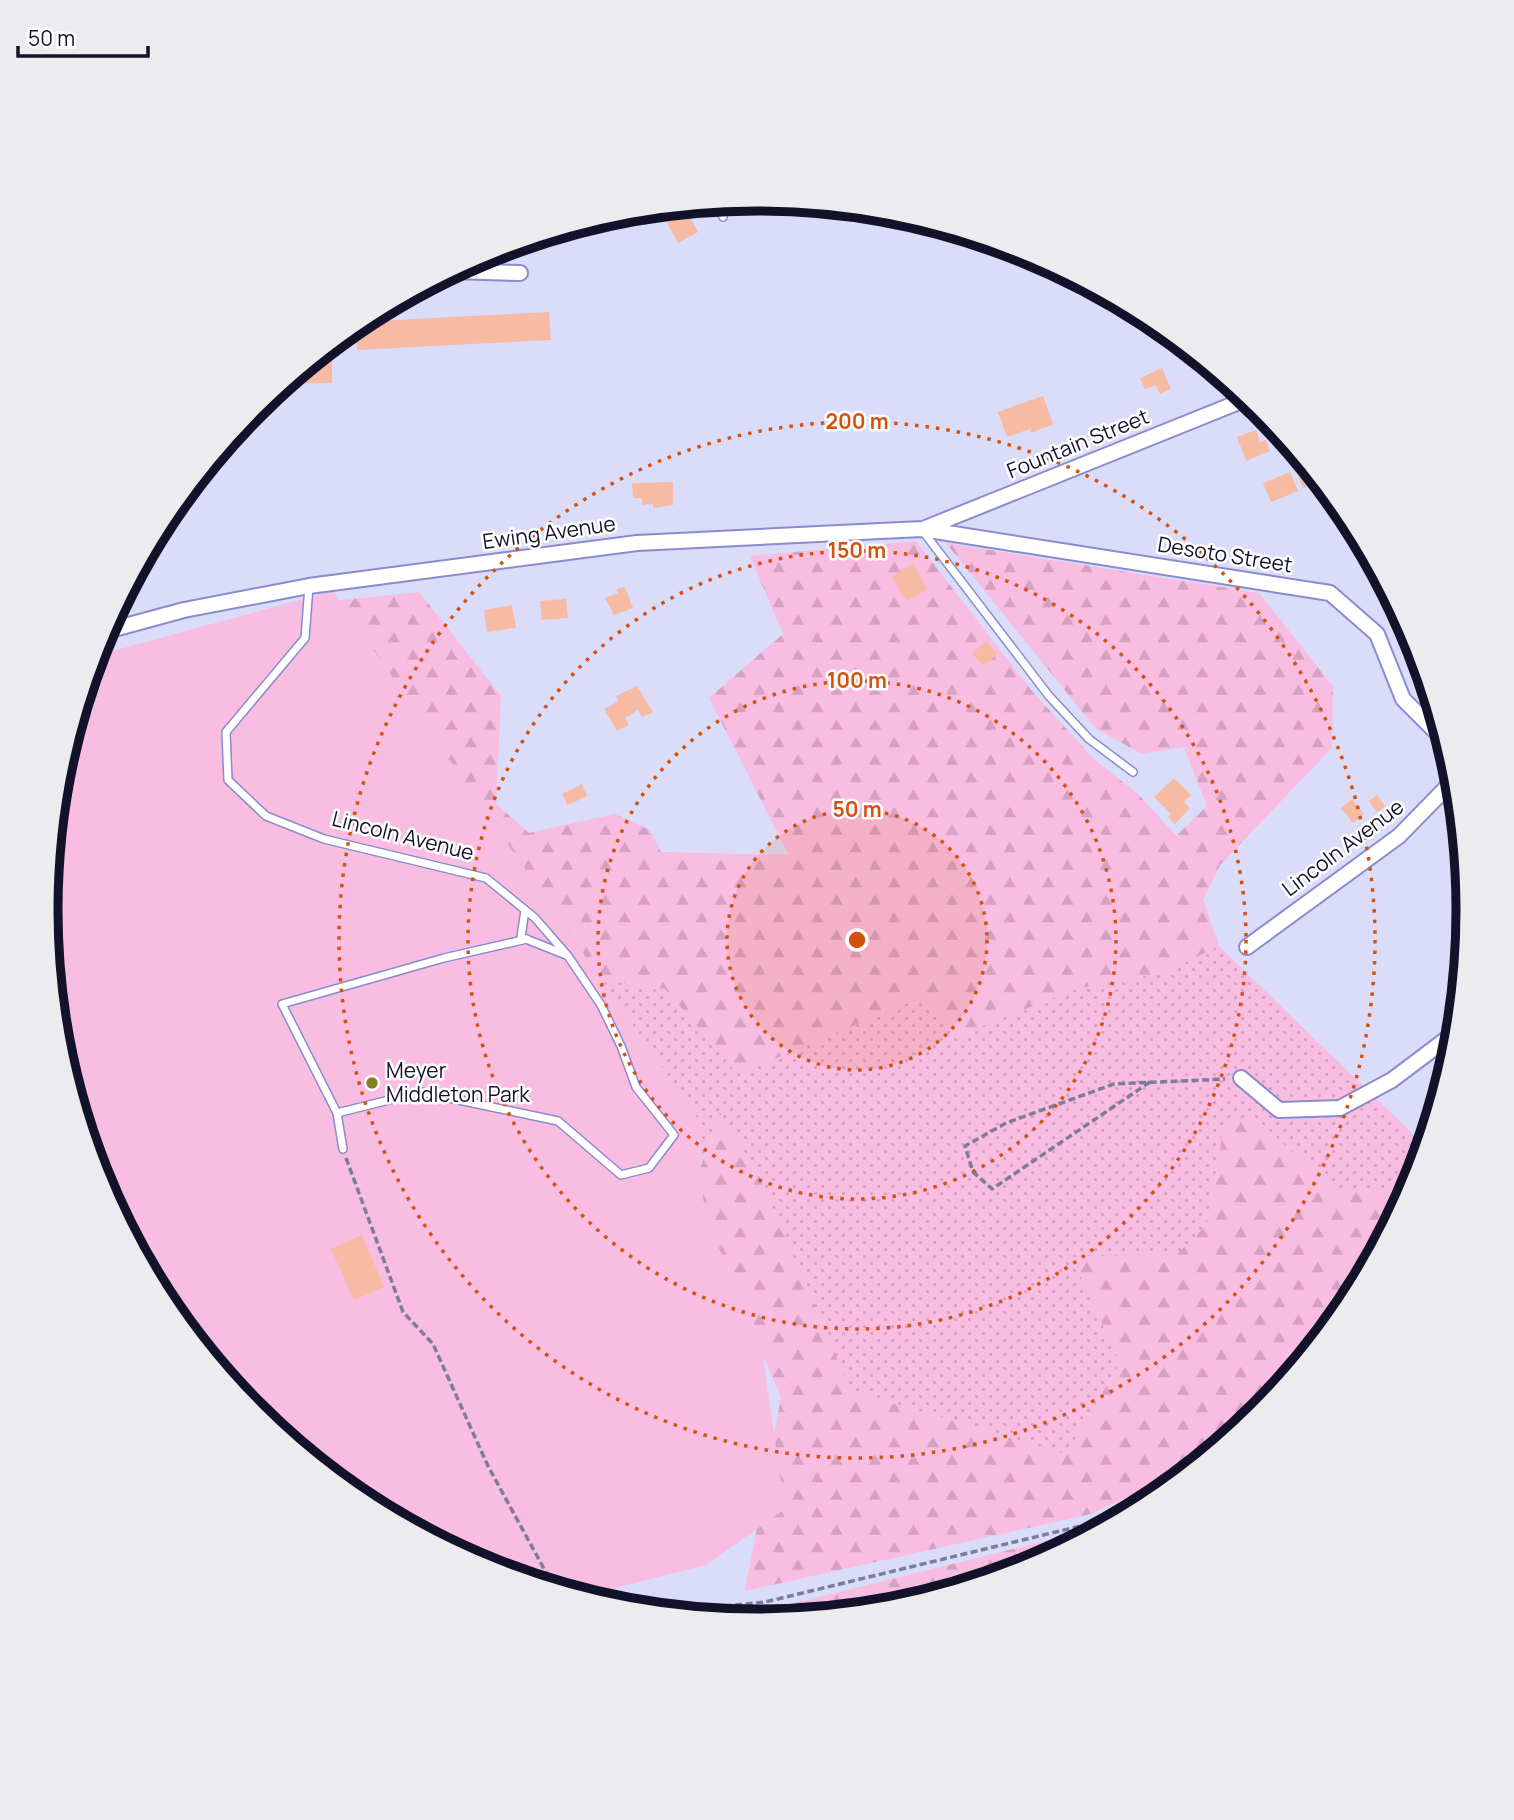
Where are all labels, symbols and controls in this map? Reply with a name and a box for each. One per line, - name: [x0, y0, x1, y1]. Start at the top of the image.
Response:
- scale bar: [18, 14, 147, 58]
- text: 50 m: [28, 24, 75, 52]
- street label: Fountain Street: [1002, 402, 1153, 484]
- text: 200 m: [825, 407, 889, 435]
- street label: Ewing Avenue: [481, 509, 617, 555]
- street label: Desoto Street: [1156, 530, 1295, 578]
- text: 150 m: [828, 536, 886, 564]
- text: 100 m: [827, 666, 887, 694]
- street label: Lincoln Avenue: [1276, 792, 1409, 902]
- text: 50 m: [832, 795, 882, 823]
- street label: Lincoln Avenue: [329, 804, 477, 866]
- centre of rings: [845, 928, 869, 952]
- place label: Meyer Middleton Park: [386, 1056, 530, 1108]
- marker: Meyer Middleton Park: [364, 1075, 380, 1091]

